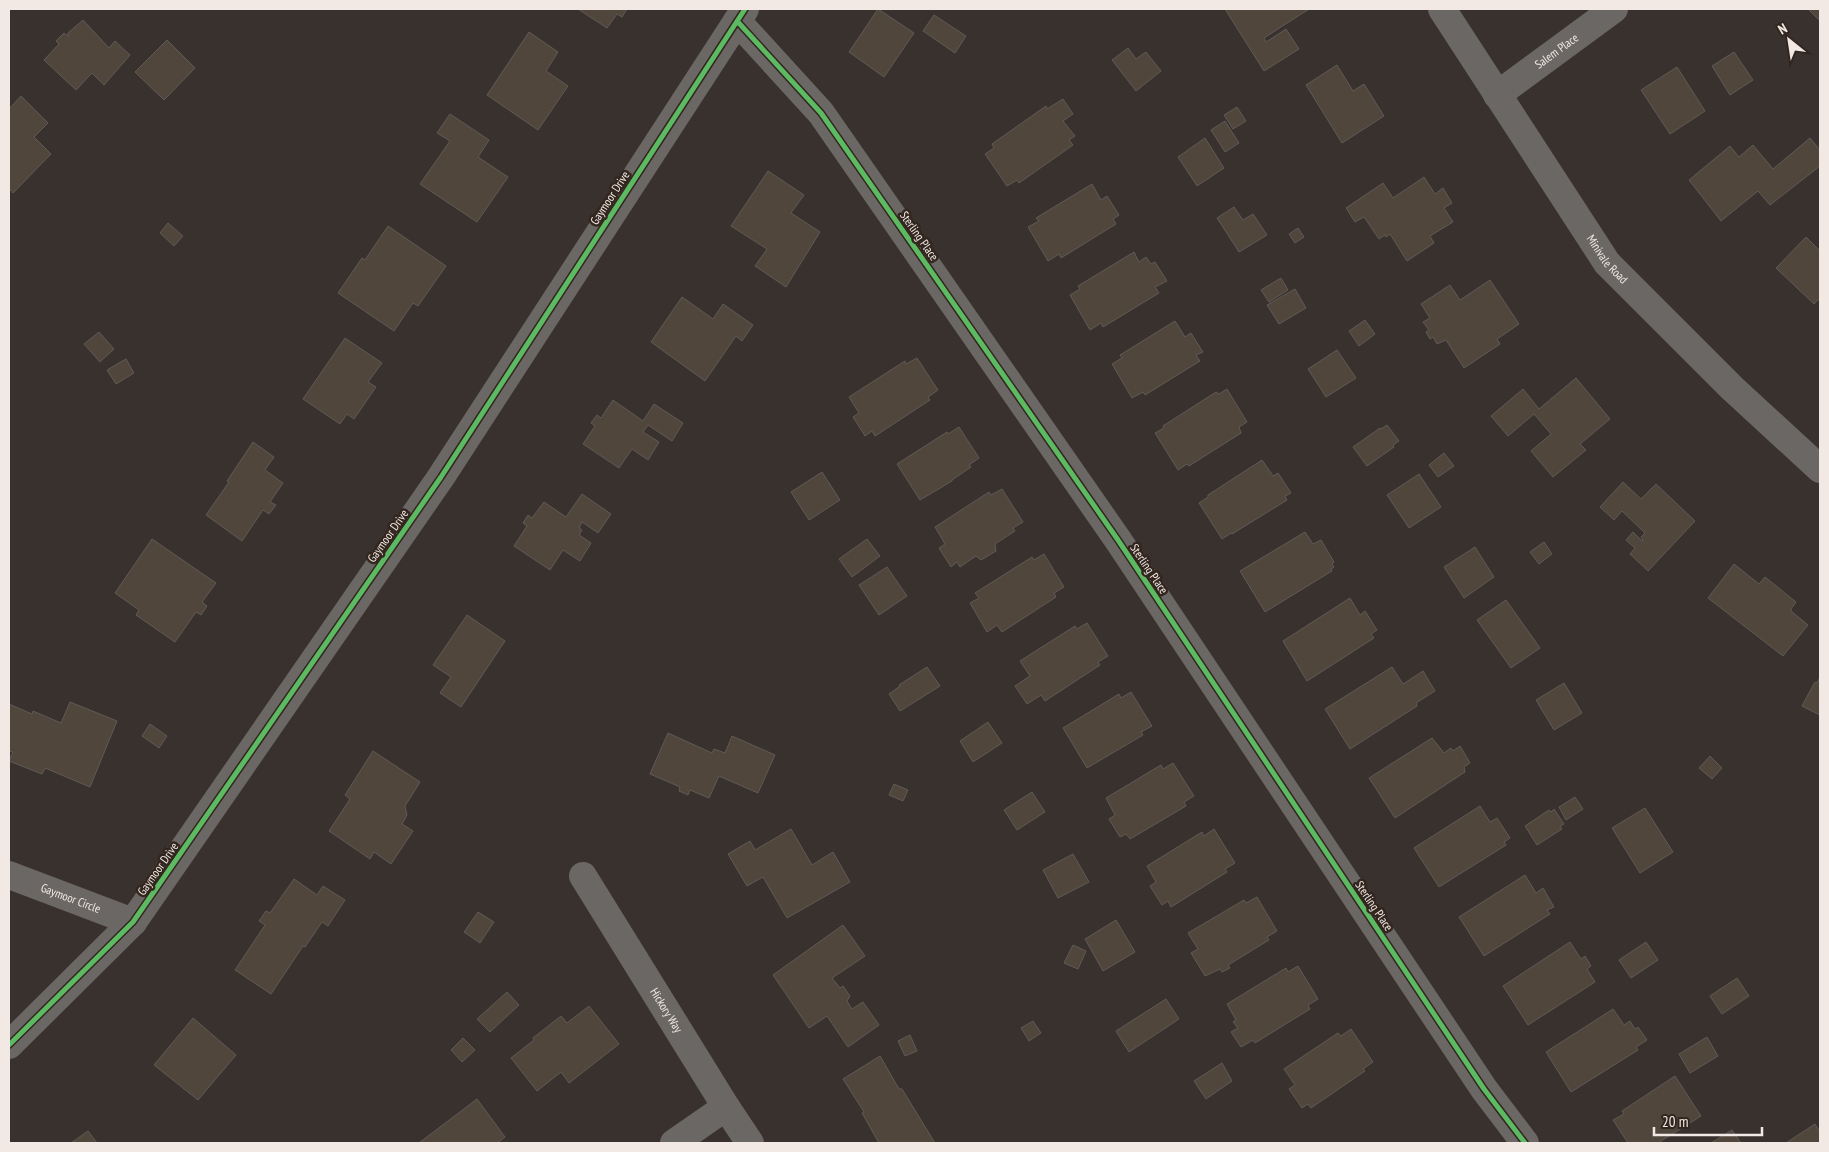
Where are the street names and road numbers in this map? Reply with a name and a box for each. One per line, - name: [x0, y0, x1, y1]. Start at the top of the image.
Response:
- street label: Salem Place: [1532, 30, 1581, 72]
- street label: Gaymoor Drive: [587, 168, 633, 227]
- street label: Sterling Place: [897, 208, 942, 263]
- street label: Minivale Road: [1584, 232, 1631, 287]
- street label: Gaymoor Drive: [364, 506, 411, 565]
- street label: Sterling Place: [1127, 541, 1172, 597]
- street label: Gaymoor Drive: [134, 839, 181, 898]
- street label: Sterling Place: [1352, 878, 1397, 934]
- street label: Gaymoor Circle: [39, 880, 103, 916]
- street label: Hickory Way: [647, 985, 686, 1036]

